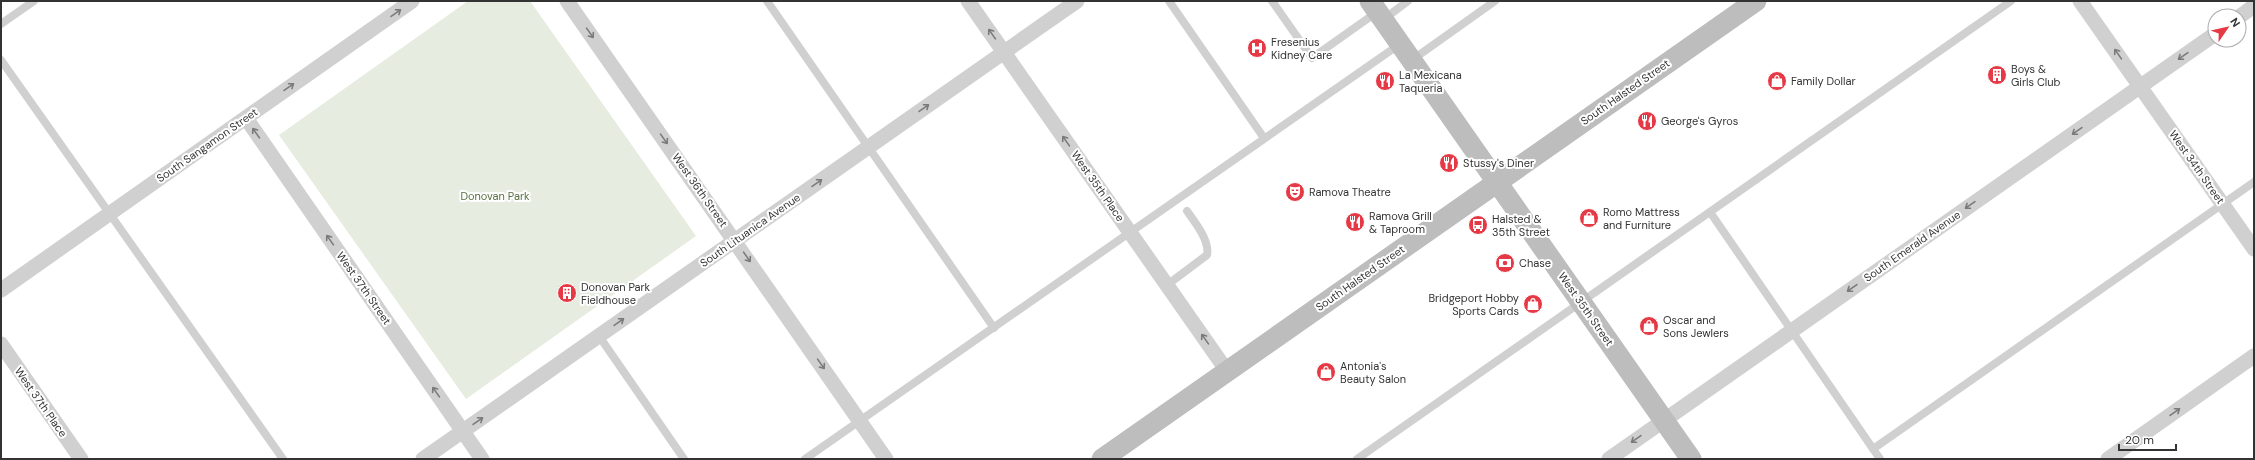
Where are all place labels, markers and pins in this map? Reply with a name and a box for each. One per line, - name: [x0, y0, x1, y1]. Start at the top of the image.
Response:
- place label: Fresenius Kidney Care: [1271, 35, 1332, 62]
- hospital icon: Fresenius Kidney Care: [1246, 37, 1268, 59]
- place label: Boys & Girls Club: [2011, 62, 2061, 89]
- building icon: Boys & Girls Club: [1986, 64, 2008, 86]
- place label: La Mexicana Taqueria: [1399, 68, 1462, 95]
- restaurant icon: La Mexicana Taqueria: [1374, 70, 1396, 92]
- shop icon: Family Dollar: [1766, 70, 1788, 92]
- place label: Family Dollar: [1791, 74, 1855, 88]
- restaurant icon: George's Gyros: [1636, 110, 1658, 132]
- place label: George's Gyros: [1661, 114, 1738, 128]
- restaurant icon: Stussy's Diner: [1438, 152, 1460, 174]
- place label: Stussy's Diner: [1463, 156, 1534, 170]
- theatre icon: Ramova Theatre: [1284, 181, 1306, 203]
- place label: Ramova Theatre: [1309, 185, 1391, 199]
- place label: Romo Mattress and Furniture: [1603, 205, 1680, 232]
- shop icon: Romo Mattress and Furniture: [1578, 207, 1600, 229]
- place label: Ramova Grill & Taproom: [1369, 209, 1432, 236]
- restaurant icon: Ramova Grill & Taproom: [1344, 211, 1366, 233]
- place label: Halsted & 35th Street: [1492, 212, 1550, 239]
- bus stop icon: Halsted & 35th Street: [1467, 214, 1489, 236]
- bank icon: Chase: [1494, 252, 1516, 274]
- place label: Chase: [1519, 256, 1551, 270]
- place label: Donovan Park Fieldhouse: [581, 280, 651, 307]
- building icon: Donovan Park Fieldhouse: [556, 282, 578, 304]
- place label: Bridgeport Hobby Sports Cards: [1428, 291, 1519, 318]
- shop icon: Bridgeport Hobby Sports Cards: [1522, 293, 1544, 315]
- place label: Oscar and Sons Jewlers: [1663, 313, 1729, 340]
- shop icon: Oscar and Sons Jewlers: [1638, 315, 1660, 337]
- place label: Antonia's Beauty Salon: [1340, 359, 1406, 386]
- shop icon: Antonia's Beauty Salon: [1315, 361, 1337, 383]

